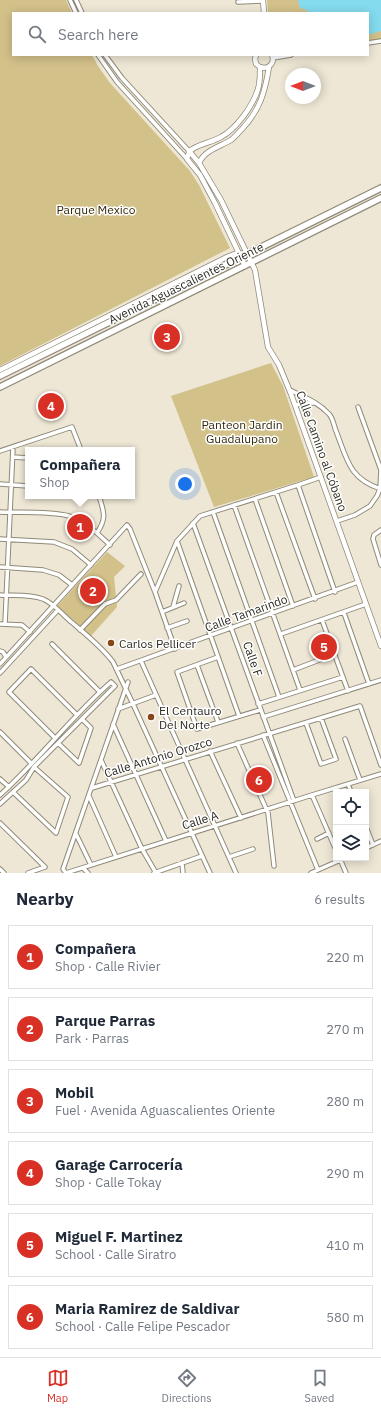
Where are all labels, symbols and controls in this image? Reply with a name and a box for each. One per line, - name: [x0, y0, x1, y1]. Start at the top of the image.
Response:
- search box: [12, 12, 369, 56]
- icon: search: [26, 23, 48, 45]
- text: Search here: [58, 25, 138, 44]
- north arrow: [285, 68, 321, 104]
- park label: Parque Mexico: [56, 202, 136, 217]
- street label: Avenida Aguascalientes Oriente: [106, 239, 266, 327]
- pin: 3: [154, 322, 180, 352]
- street label: Calle Camino al Cóbano: [293, 389, 351, 514]
- pin: 4: [38, 391, 64, 421]
- park label: Panteon Jardin Guadalupano: [201, 417, 283, 446]
- popup: [25, 447, 135, 499]
- text: Compañera: [39, 455, 121, 474]
- text: Shop: [39, 474, 69, 491]
- your location: [175, 474, 195, 494]
- pin: 1: [67, 512, 93, 542]
- pin: 2: [80, 576, 106, 606]
- street label: Calle Tamarindo: [203, 591, 290, 635]
- pin: 5: [311, 632, 337, 662]
- place label: Carlos Pellicer: [119, 636, 197, 651]
- marker: Carlos Pellicer: [106, 638, 116, 648]
- street label: Calle F: [240, 639, 266, 679]
- place label: El Centauro Del Norte: [159, 703, 222, 732]
- marker: El Centauro Del Norte: [146, 712, 156, 722]
- street label: Calle Antonio Orozco: [102, 733, 214, 781]
- pin: 6: [246, 765, 272, 795]
- map controls: [333, 789, 369, 861]
- button: locate: [333, 789, 369, 825]
- street label: Calle A: [180, 807, 220, 833]
- button: layers: [333, 825, 369, 861]
- text: Nearby: [16, 888, 74, 910]
- text: 6 results: [314, 891, 365, 908]
- text: Compañera: [55, 939, 136, 958]
- text: 1: [26, 949, 34, 966]
- text: 220 m: [326, 949, 364, 966]
- text: Shop · Calle Rivier: [55, 958, 160, 975]
- text: Parque Parras: [55, 1011, 155, 1030]
- text: 2: [26, 1021, 34, 1038]
- text: 270 m: [326, 1021, 364, 1038]
- text: Park · Parras: [55, 1030, 129, 1047]
- text: Mobil: [55, 1083, 94, 1102]
- text: 3: [26, 1093, 34, 1110]
- text: 280 m: [326, 1093, 364, 1110]
- text: Fuel · Avenida Aguascalientes Oriente: [55, 1102, 275, 1119]
- text: Garage Carrocería: [55, 1155, 183, 1174]
- text: 4: [26, 1165, 34, 1182]
- text: 290 m: [326, 1165, 364, 1182]
- text: Shop · Calle Tokay: [55, 1174, 161, 1191]
- text: Miguel F. Martinez: [55, 1227, 183, 1246]
- text: 5: [26, 1237, 34, 1254]
- text: 410 m: [326, 1237, 364, 1254]
- text: School · Calle Siratro: [55, 1246, 176, 1263]
- text: Maria Ramirez de Saldivar: [55, 1299, 240, 1318]
- text: 6: [26, 1309, 34, 1326]
- text: 580 m: [326, 1309, 364, 1326]
- text: School · Calle Felipe Pescador: [55, 1318, 230, 1335]
- tab: Map: [47, 1367, 69, 1405]
- tab: Directions: [162, 1367, 212, 1405]
- tab: Saved: [305, 1367, 334, 1405]

